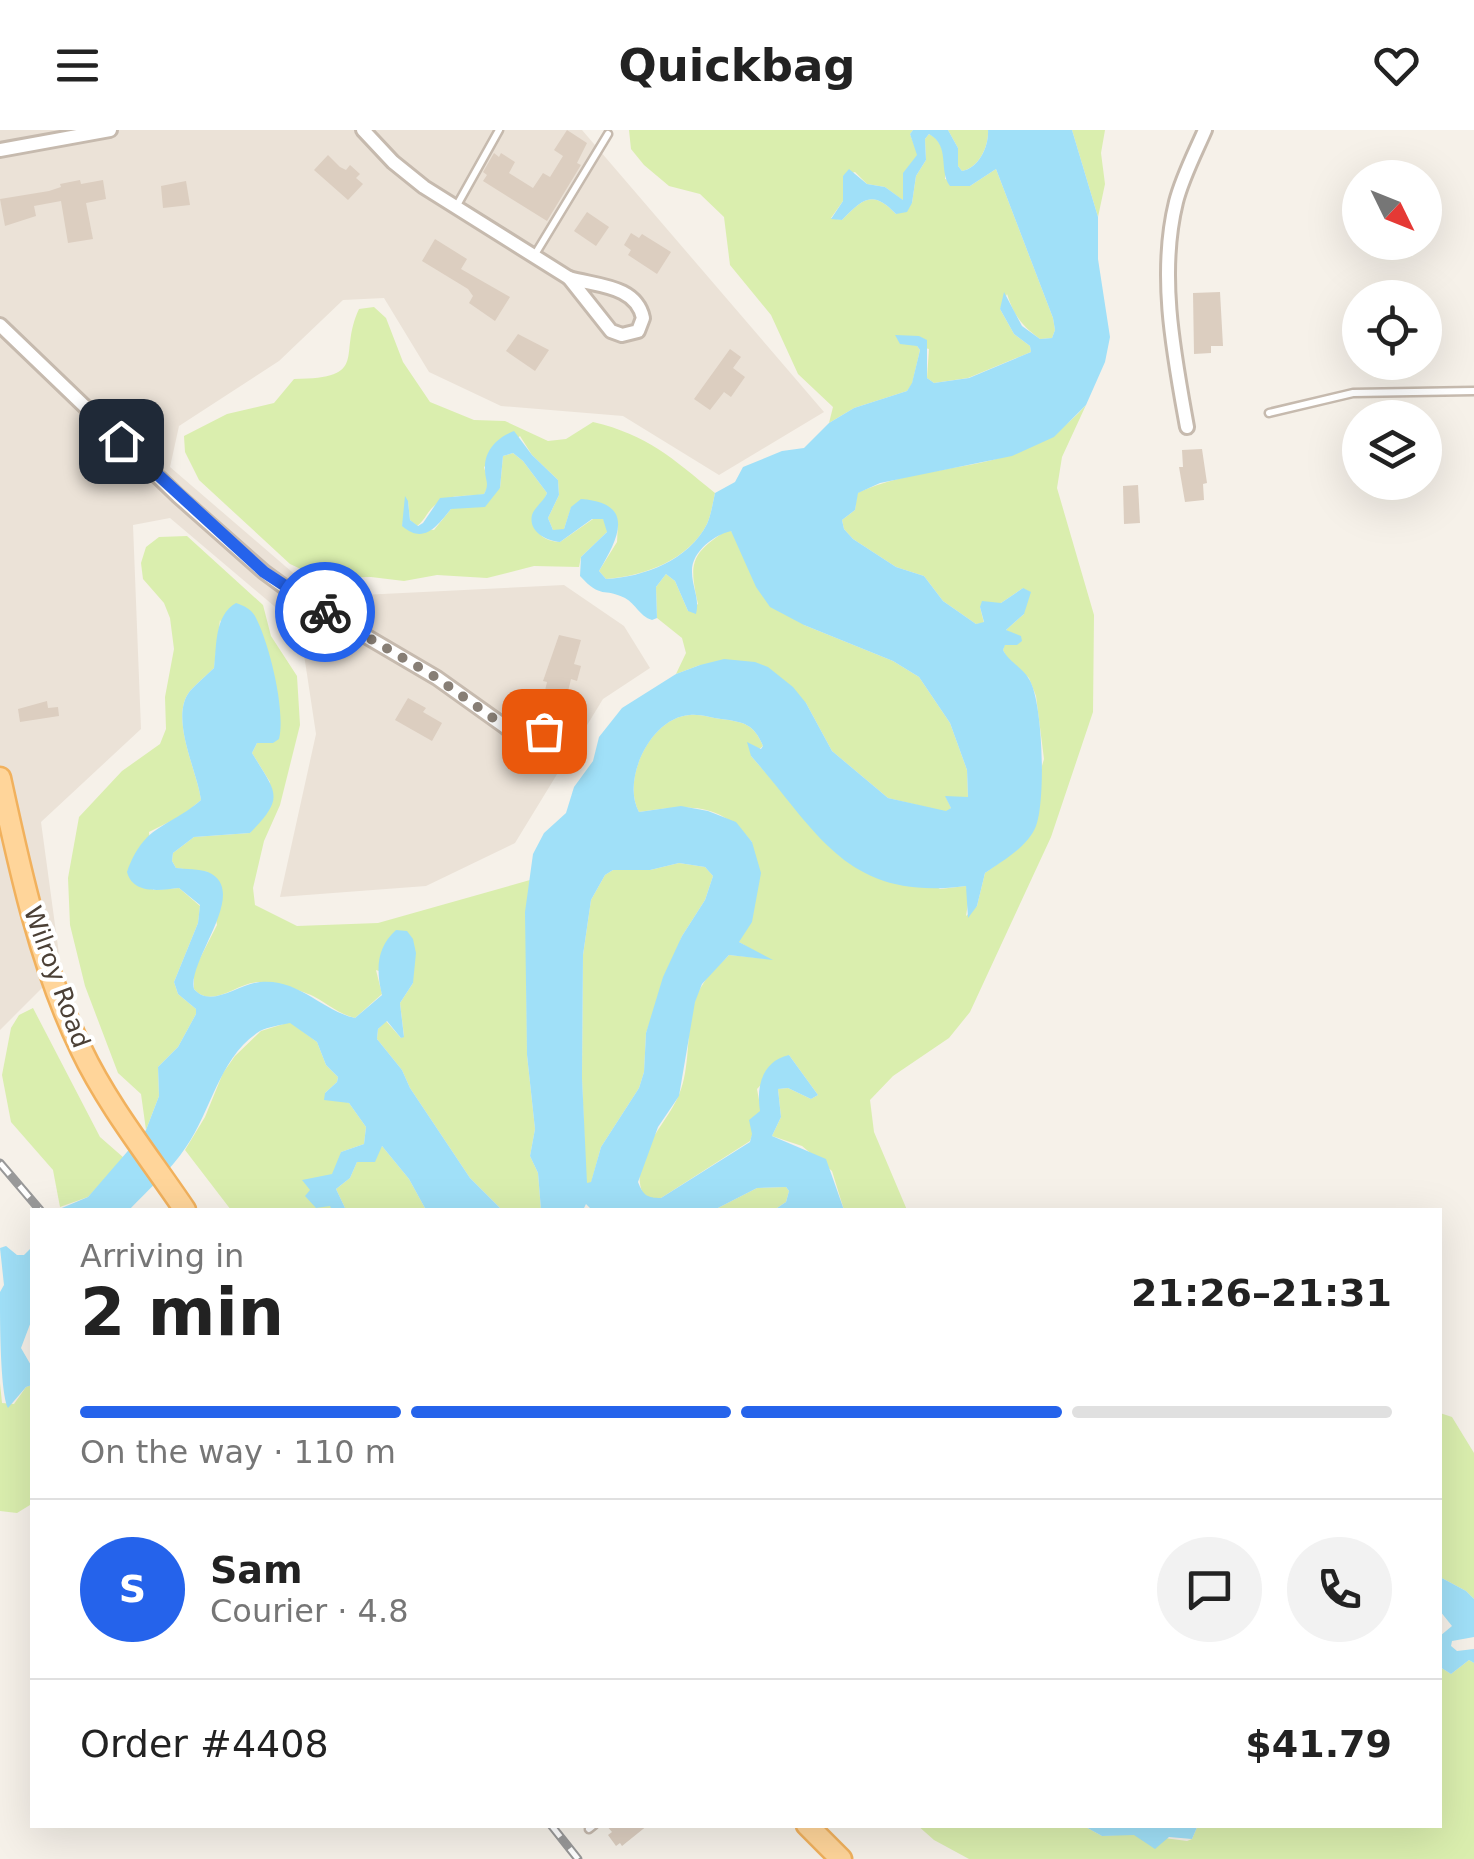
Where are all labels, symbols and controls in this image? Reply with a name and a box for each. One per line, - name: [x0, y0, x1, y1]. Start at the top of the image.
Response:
- icon: menu: [50, 38, 105, 93]
- icon: heart: [1369, 38, 1424, 93]
- text: Quickbag: [618, 39, 856, 92]
- north arrow: [1342, 160, 1442, 260]
- map controls: [1342, 160, 1442, 500]
- button: locate: [1342, 280, 1442, 380]
- pin: [79, 399, 164, 484]
- button: layers: [1342, 400, 1442, 500]
- icon: home: [94, 414, 149, 469]
- courier: [275, 562, 375, 662]
- icon: bike: [298, 585, 353, 640]
- pin: [502, 689, 587, 774]
- icon: bag: [517, 704, 572, 759]
- street label: Wilroy Road: [18, 902, 96, 1052]
- text: Arriving in: [80, 1237, 244, 1275]
- text: 21:26–21:31: [1131, 1271, 1392, 1315]
- text: 2 min: [80, 1275, 284, 1350]
- text: On the way · 110 m: [80, 1433, 396, 1471]
- button: chat: [1157, 1537, 1262, 1642]
- button: phone: [1287, 1537, 1392, 1642]
- text: Sam: [210, 1548, 303, 1592]
- text: S: [119, 1567, 146, 1611]
- text: Courier · 4.8: [210, 1592, 409, 1630]
- text: Order #4408: [80, 1722, 329, 1766]
- text: $41.79: [1245, 1722, 1392, 1766]

